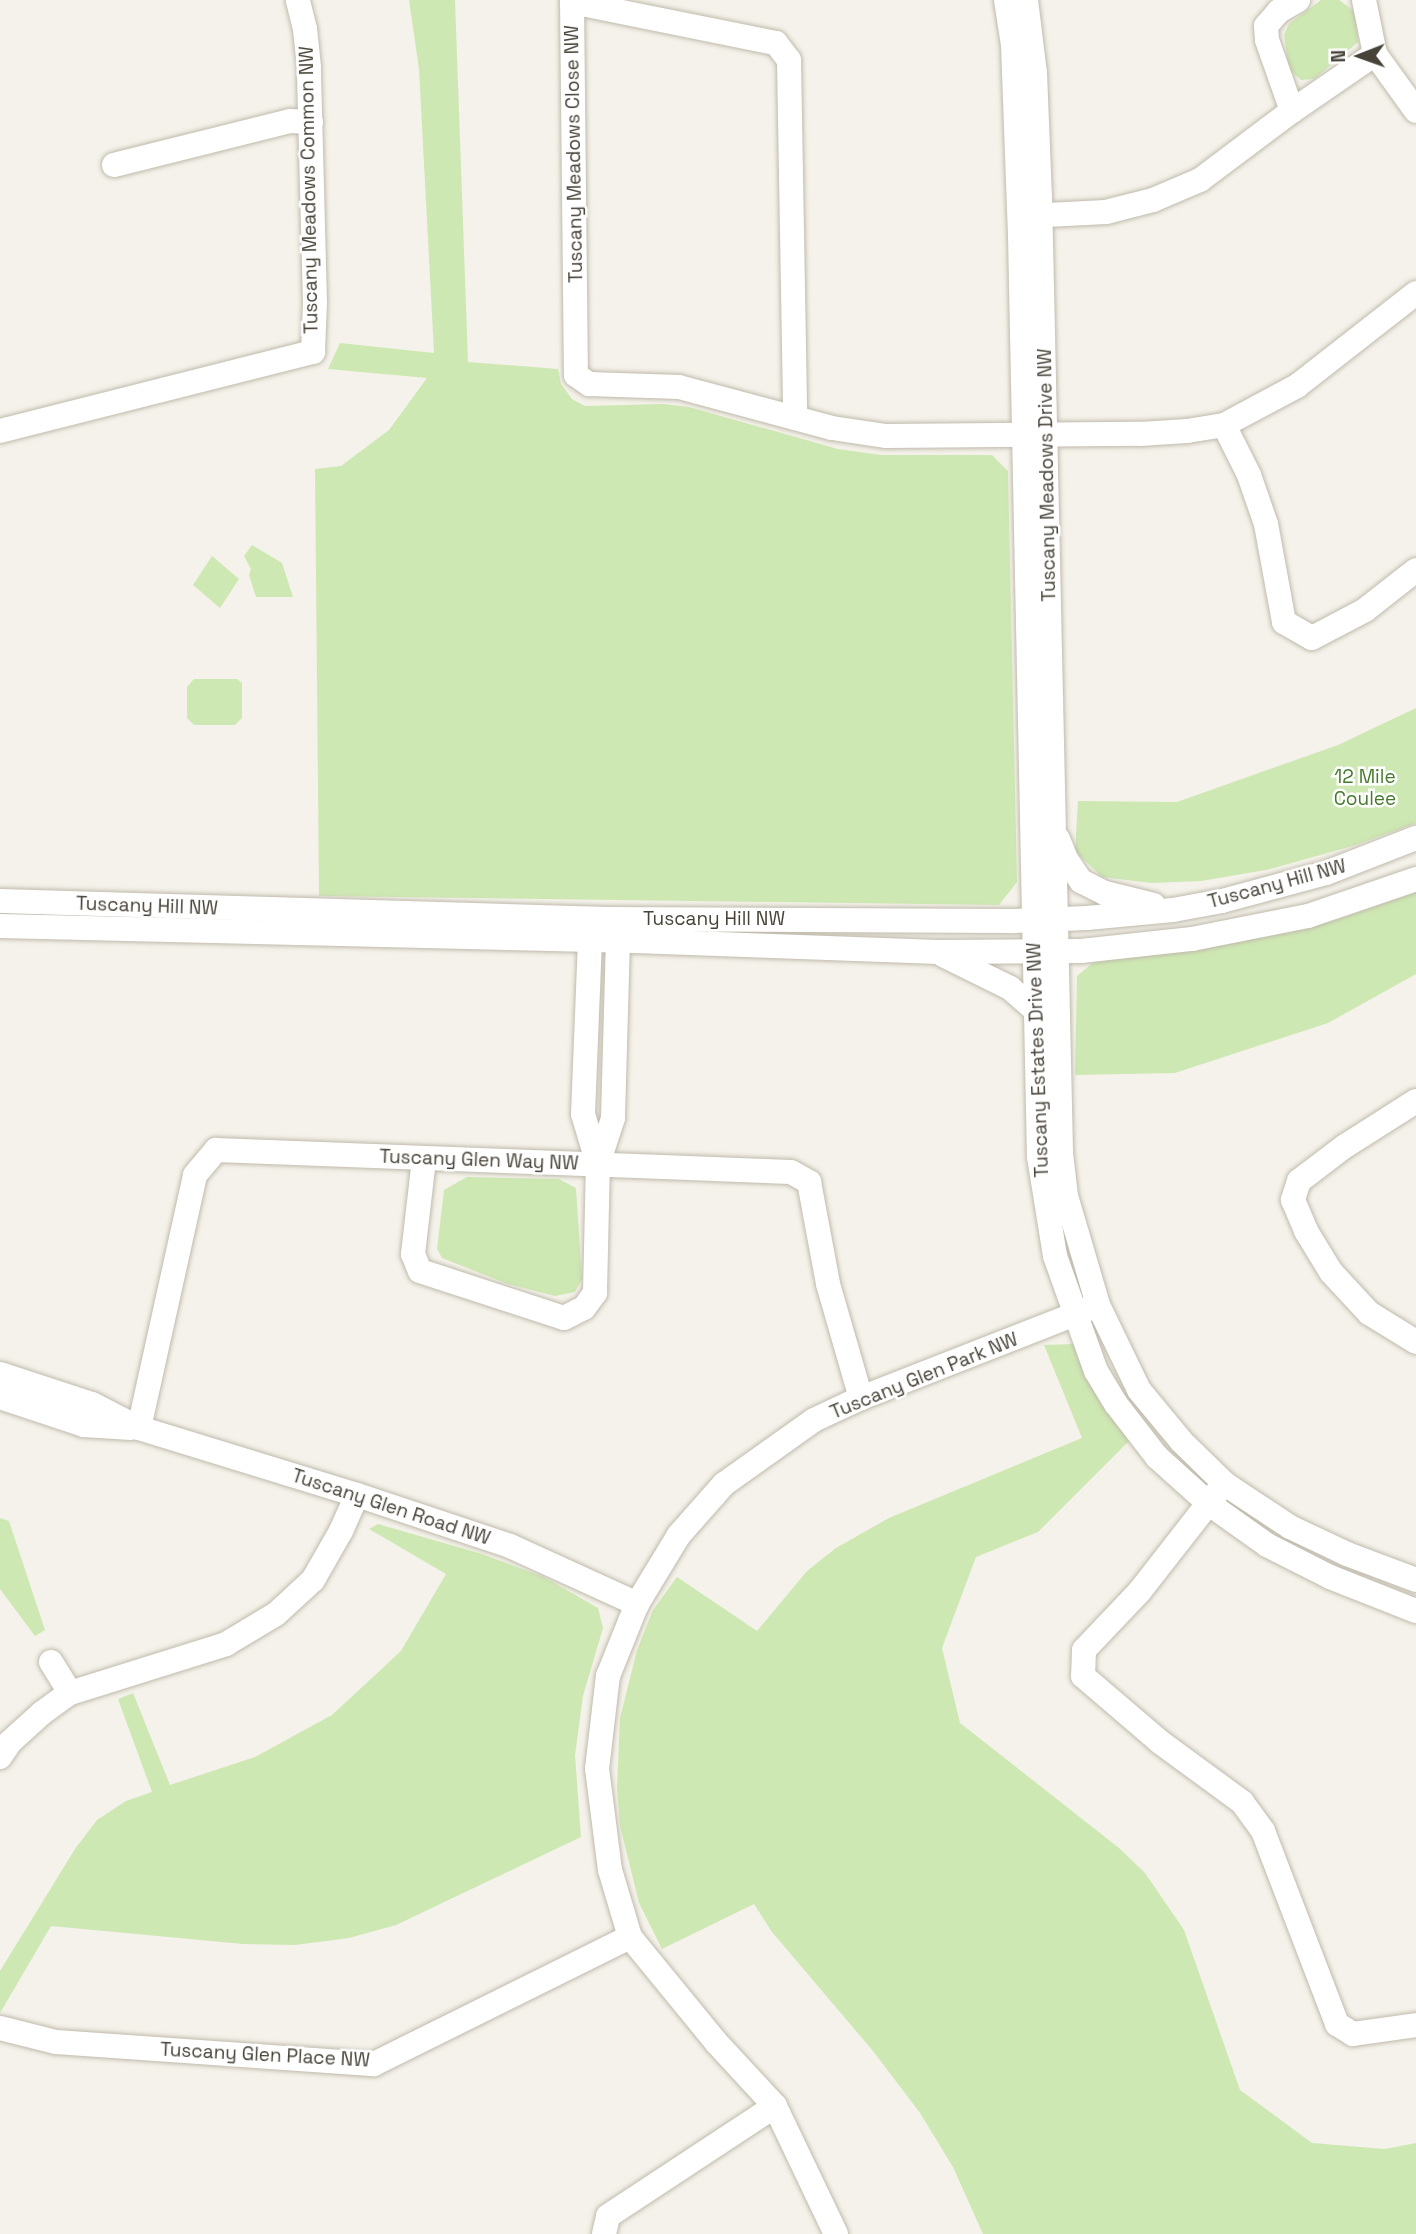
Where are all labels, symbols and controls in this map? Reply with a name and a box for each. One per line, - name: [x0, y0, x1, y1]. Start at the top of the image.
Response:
- north arrow: [1325, 21, 1395, 91]
- street label: Tuscany Meadows Close NW: [560, 25, 588, 283]
- street label: Tuscany Meadows Common NW: [295, 46, 323, 334]
- text: N: [1326, 50, 1351, 63]
- street label: Tuscany Meadows Drive NW: [1033, 348, 1061, 602]
- park label: 12 Mile Coulee: [1334, 766, 1396, 810]
- street label: Tuscany Hill NW: [1205, 855, 1349, 913]
- street label: Tuscany Hill NW: [76, 892, 218, 920]
- street label: Tuscany Hill NW: [643, 908, 785, 930]
- street label: Tuscany Estates Drive NW: [1023, 942, 1053, 1178]
- street label: Tuscany Glen Way NW: [379, 1145, 579, 1175]
- street label: Tuscany Glen Park NW: [827, 1328, 1021, 1424]
- street label: Tuscany Glen Road NW: [289, 1464, 493, 1550]
- street label: Tuscany Glen Place NW: [160, 2038, 370, 2072]

